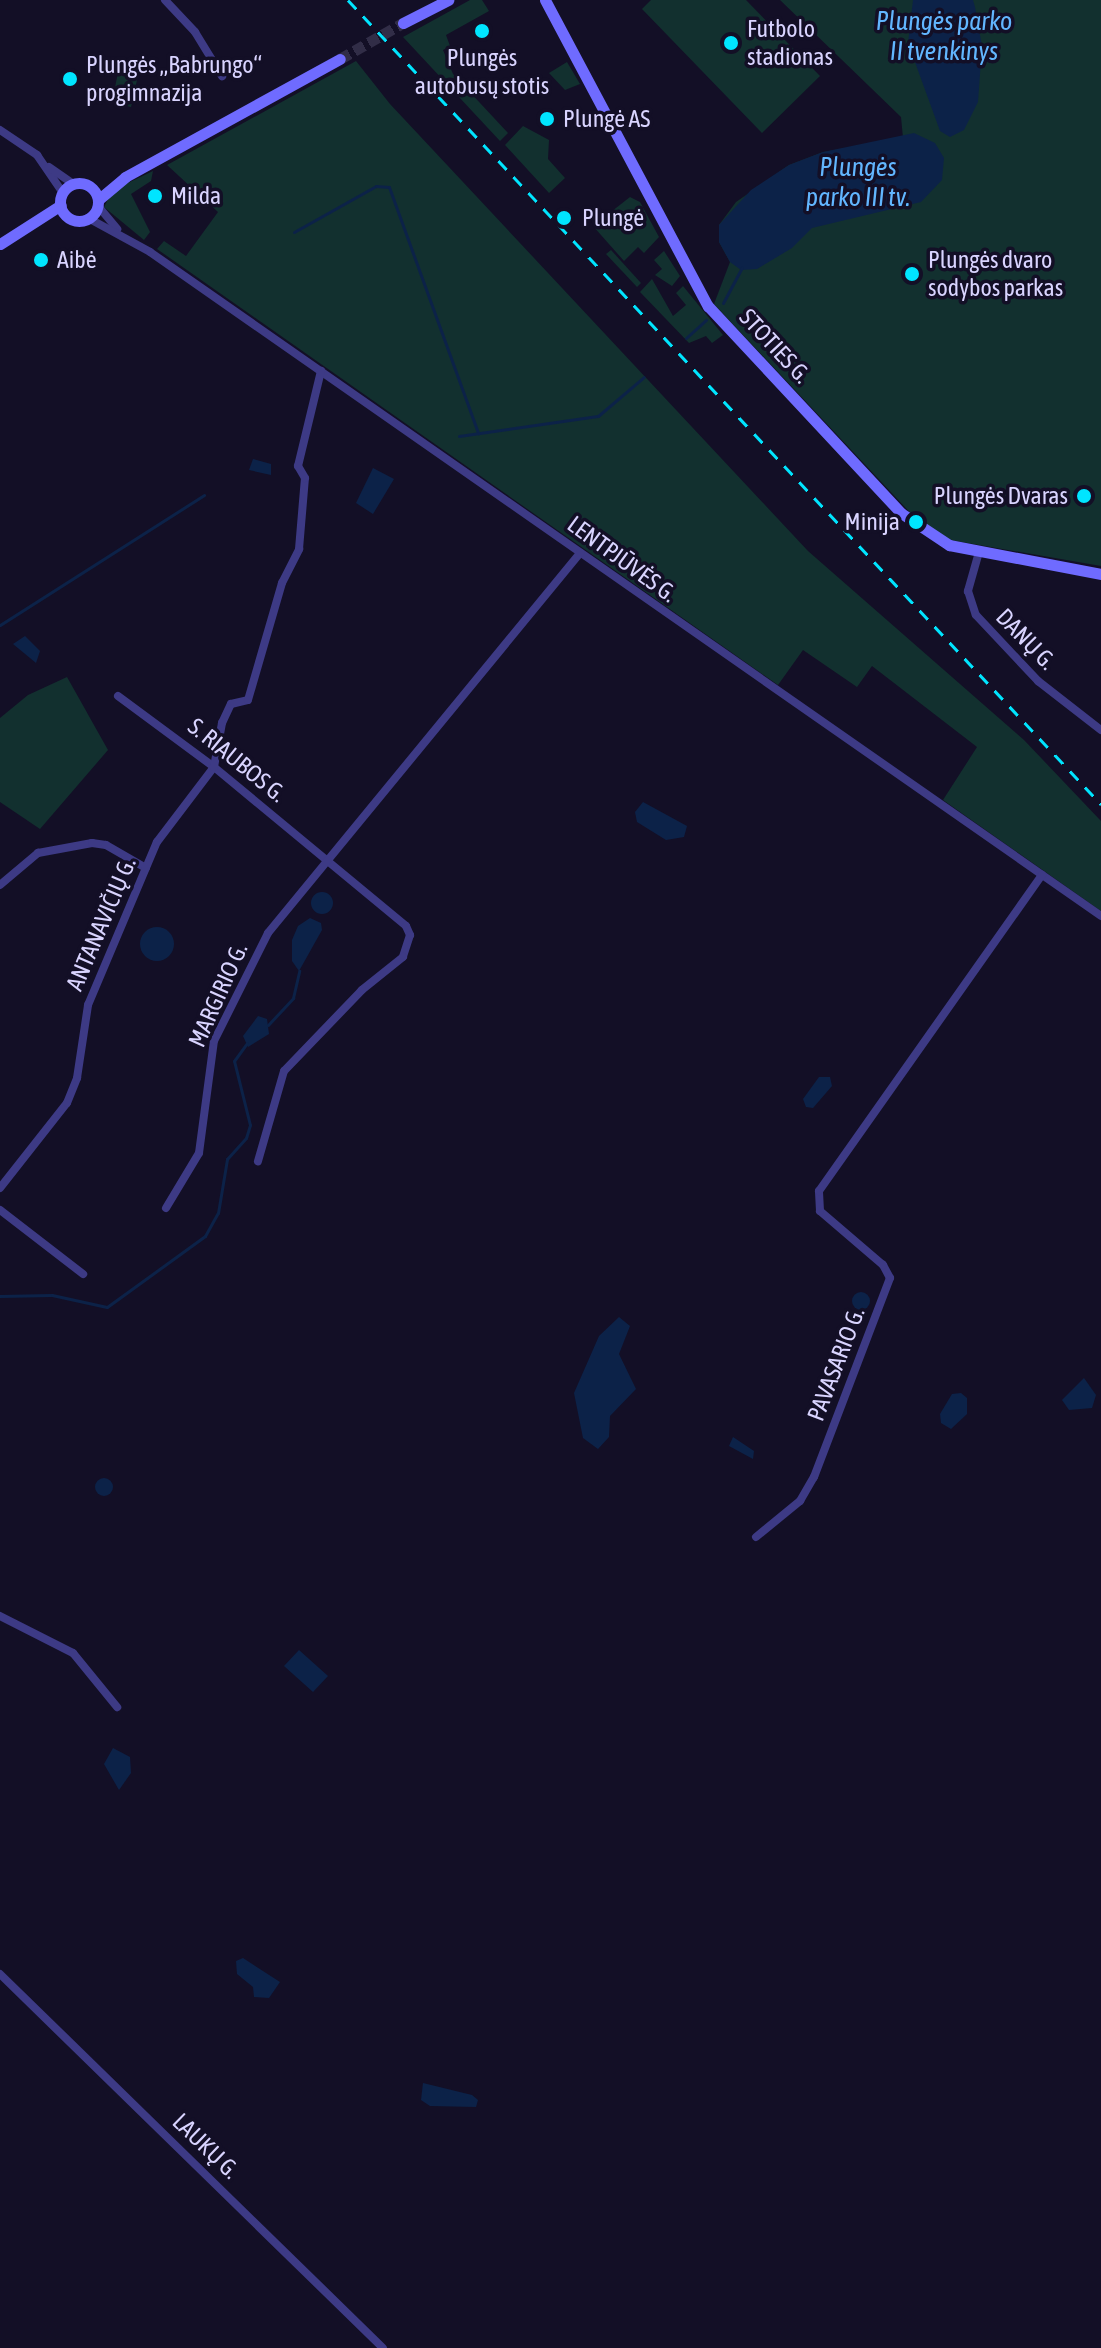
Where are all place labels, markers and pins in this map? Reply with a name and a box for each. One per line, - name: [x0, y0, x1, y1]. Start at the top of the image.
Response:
- place label: Futbolo stadionas: [747, 15, 833, 71]
- marker: Plungės autobusų stotis: [473, 22, 491, 40]
- marker: Futbolo stadionas: [722, 34, 740, 52]
- place label: Plungės autobusų stotis: [415, 44, 549, 100]
- place label: Plungės „Babrungo“ progimnazija: [86, 51, 262, 107]
- marker: Plungės „Babrungo“ progimnazija: [61, 70, 79, 88]
- place label: Plungė AS: [563, 105, 650, 133]
- marker: Plungė AS: [538, 110, 556, 128]
- place label: Milda: [171, 182, 221, 210]
- marker: Milda: [146, 187, 164, 205]
- place label: Plungė: [582, 204, 644, 232]
- marker: Plungė: [553, 207, 575, 229]
- place label: Aibė: [57, 246, 97, 274]
- place label: Plungės dvaro sodybos parkas: [928, 246, 1063, 302]
- marker: Aibė: [32, 251, 50, 269]
- marker: Plungės dvaro sodybos parkas: [903, 265, 921, 283]
- place label: Plungės Dvaras: [934, 482, 1068, 510]
- marker: Plungės Dvaras: [1075, 487, 1093, 505]
- place label: Minija: [845, 508, 900, 536]
- marker: Minija: [907, 513, 925, 531]

